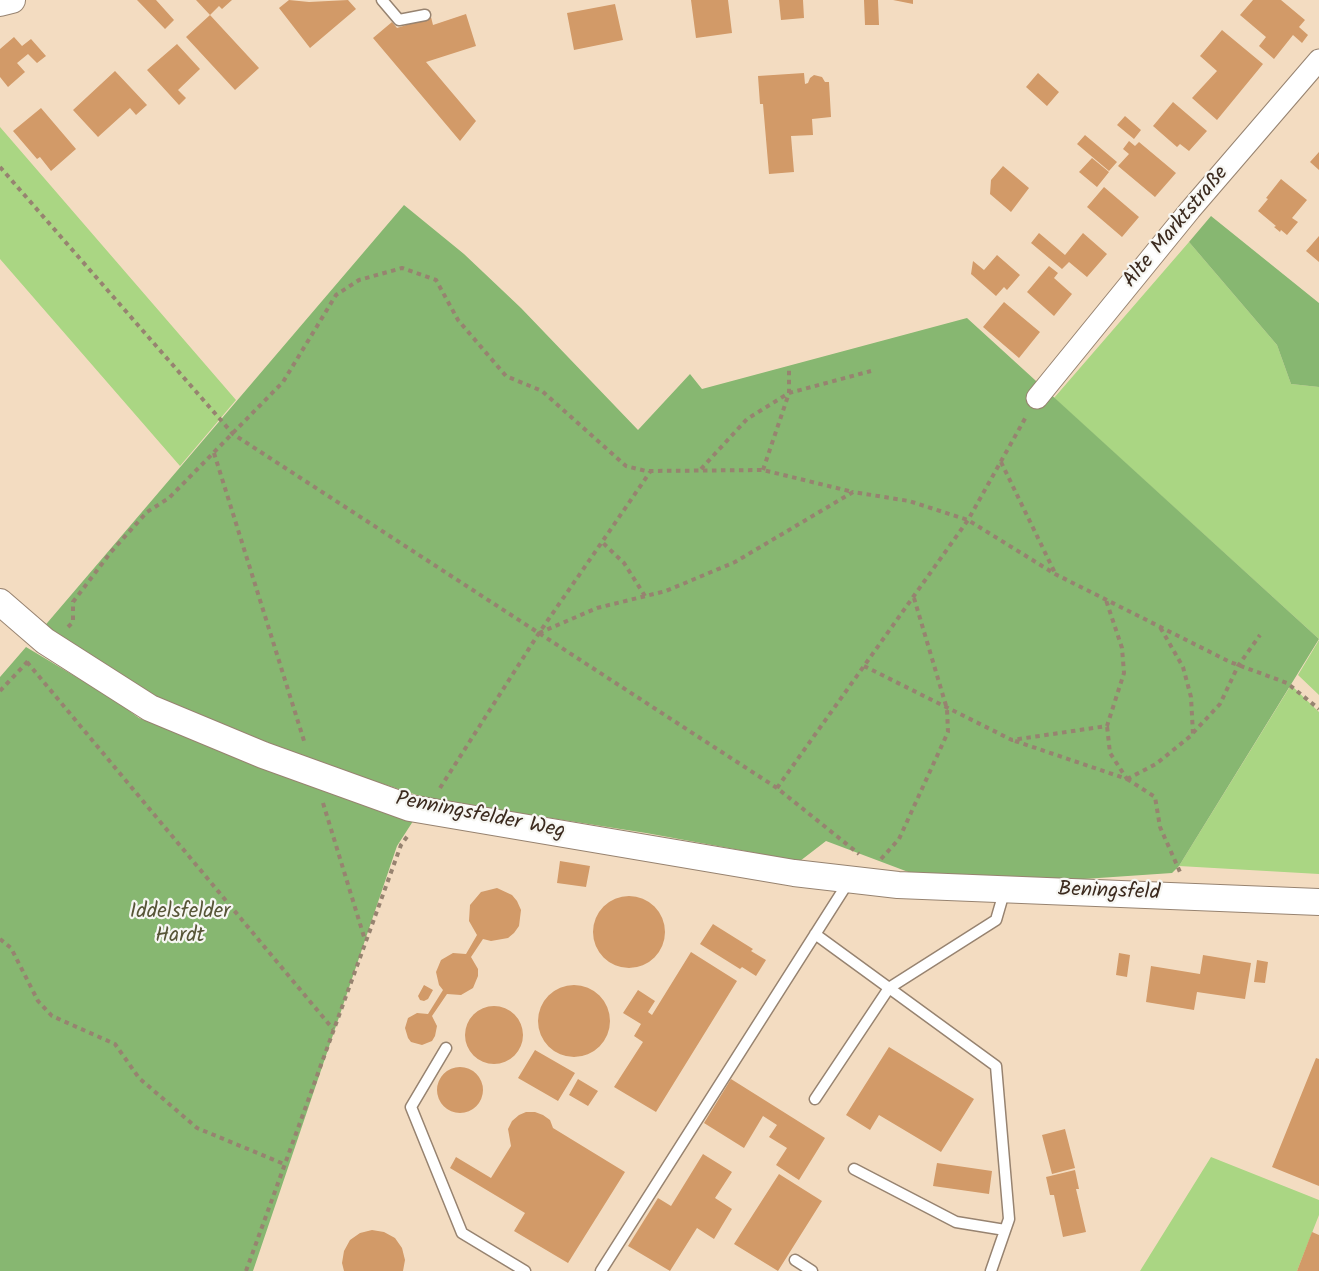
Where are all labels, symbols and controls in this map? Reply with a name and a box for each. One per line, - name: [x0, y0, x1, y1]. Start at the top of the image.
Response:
- street label: Alte Marktstraße: [1119, 162, 1235, 294]
- street label: Penningsfelder Weg: [393, 788, 567, 846]
- street label: Beningsfeld: [1058, 879, 1160, 907]
- park label: Iddelsfelder Hardt: [130, 900, 230, 950]

